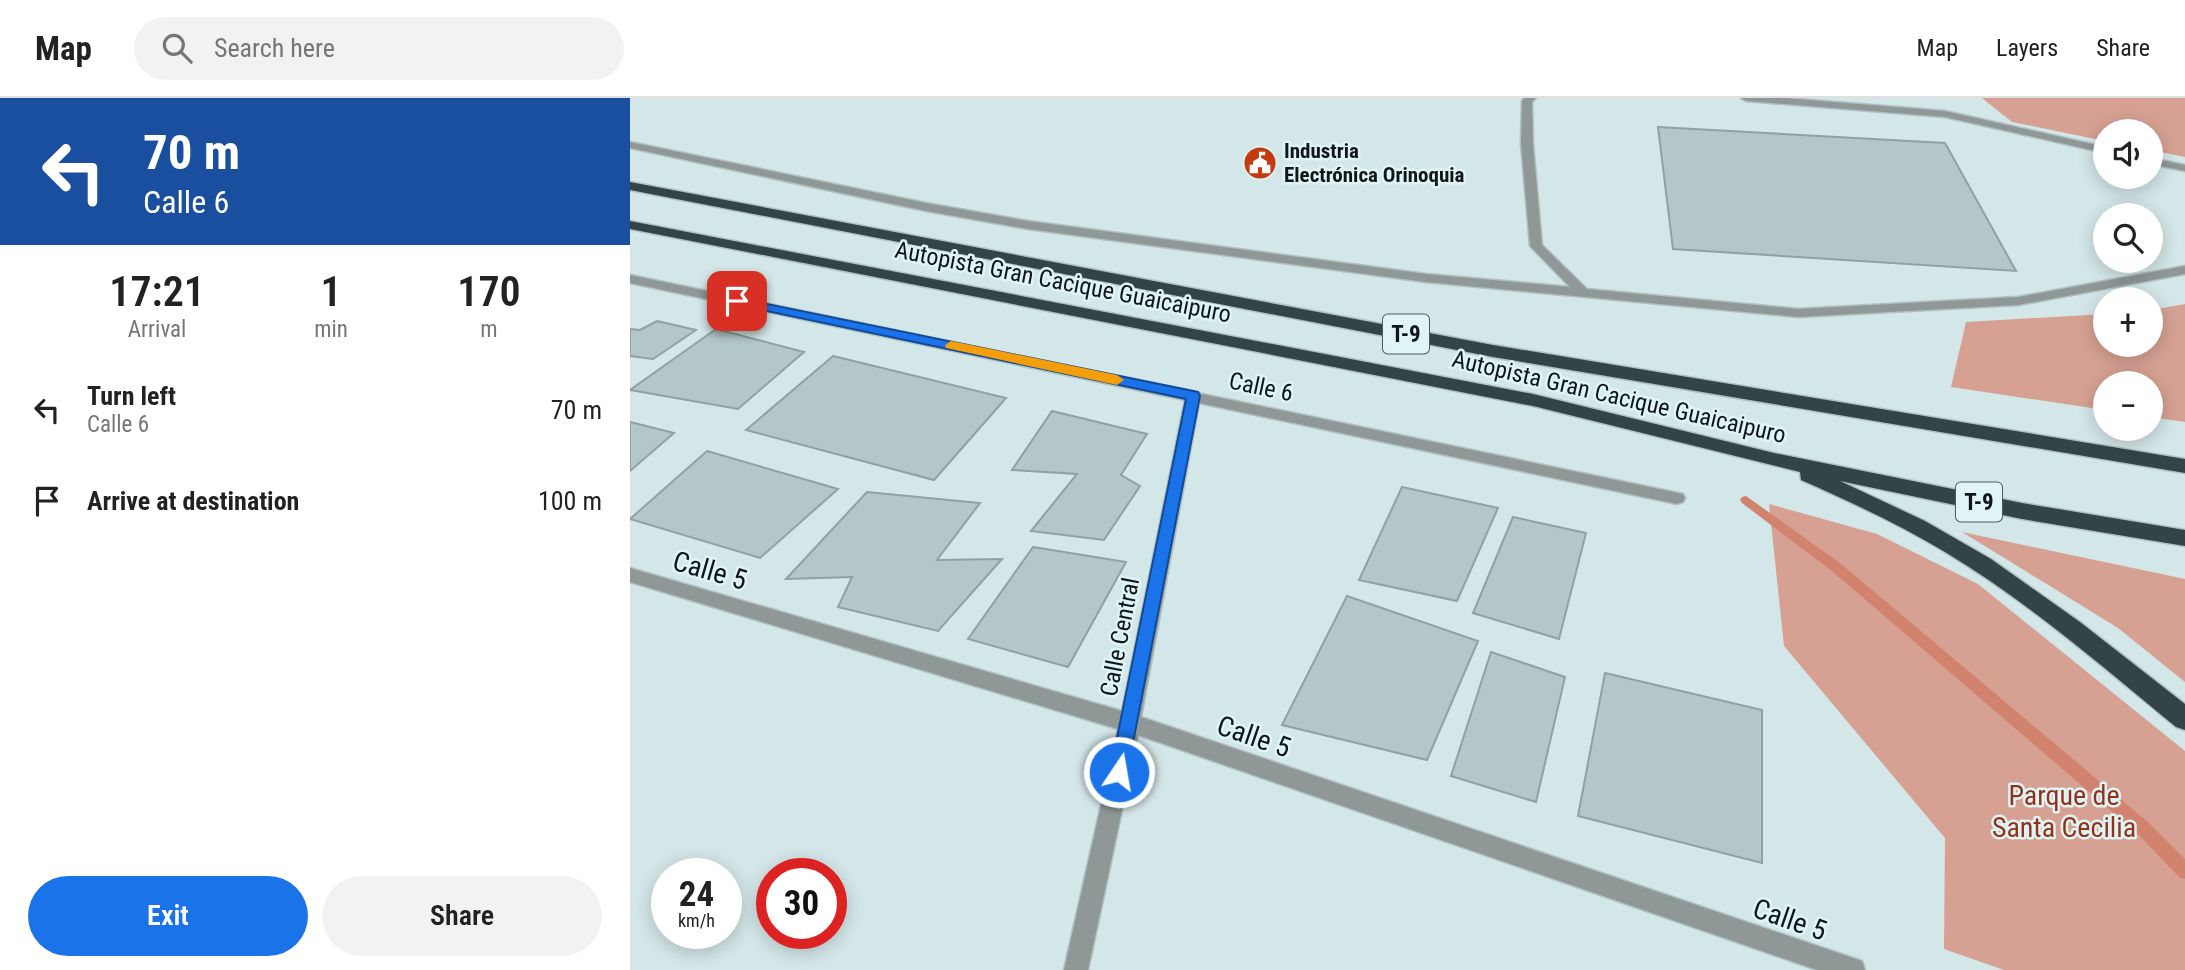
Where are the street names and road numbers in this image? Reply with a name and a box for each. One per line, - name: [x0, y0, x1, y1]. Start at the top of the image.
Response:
- street label: Autopista Gran Cacique Guaicaipuro: [893, 236, 1233, 328]
- road number: T-9: [1383, 314, 1429, 354]
- street label: Autopista Gran Cacique Guaicaipuro: [1449, 345, 1789, 449]
- street label: Calle 6: [1226, 367, 1296, 407]
- road number: T-9: [1956, 482, 2002, 522]
- street label: Calle 5: [669, 544, 751, 597]
- street label: Calle Central: [1095, 575, 1145, 699]
- street label: Calle 5: [1213, 709, 1295, 764]
- street label: Calle 5: [1749, 892, 1831, 947]

